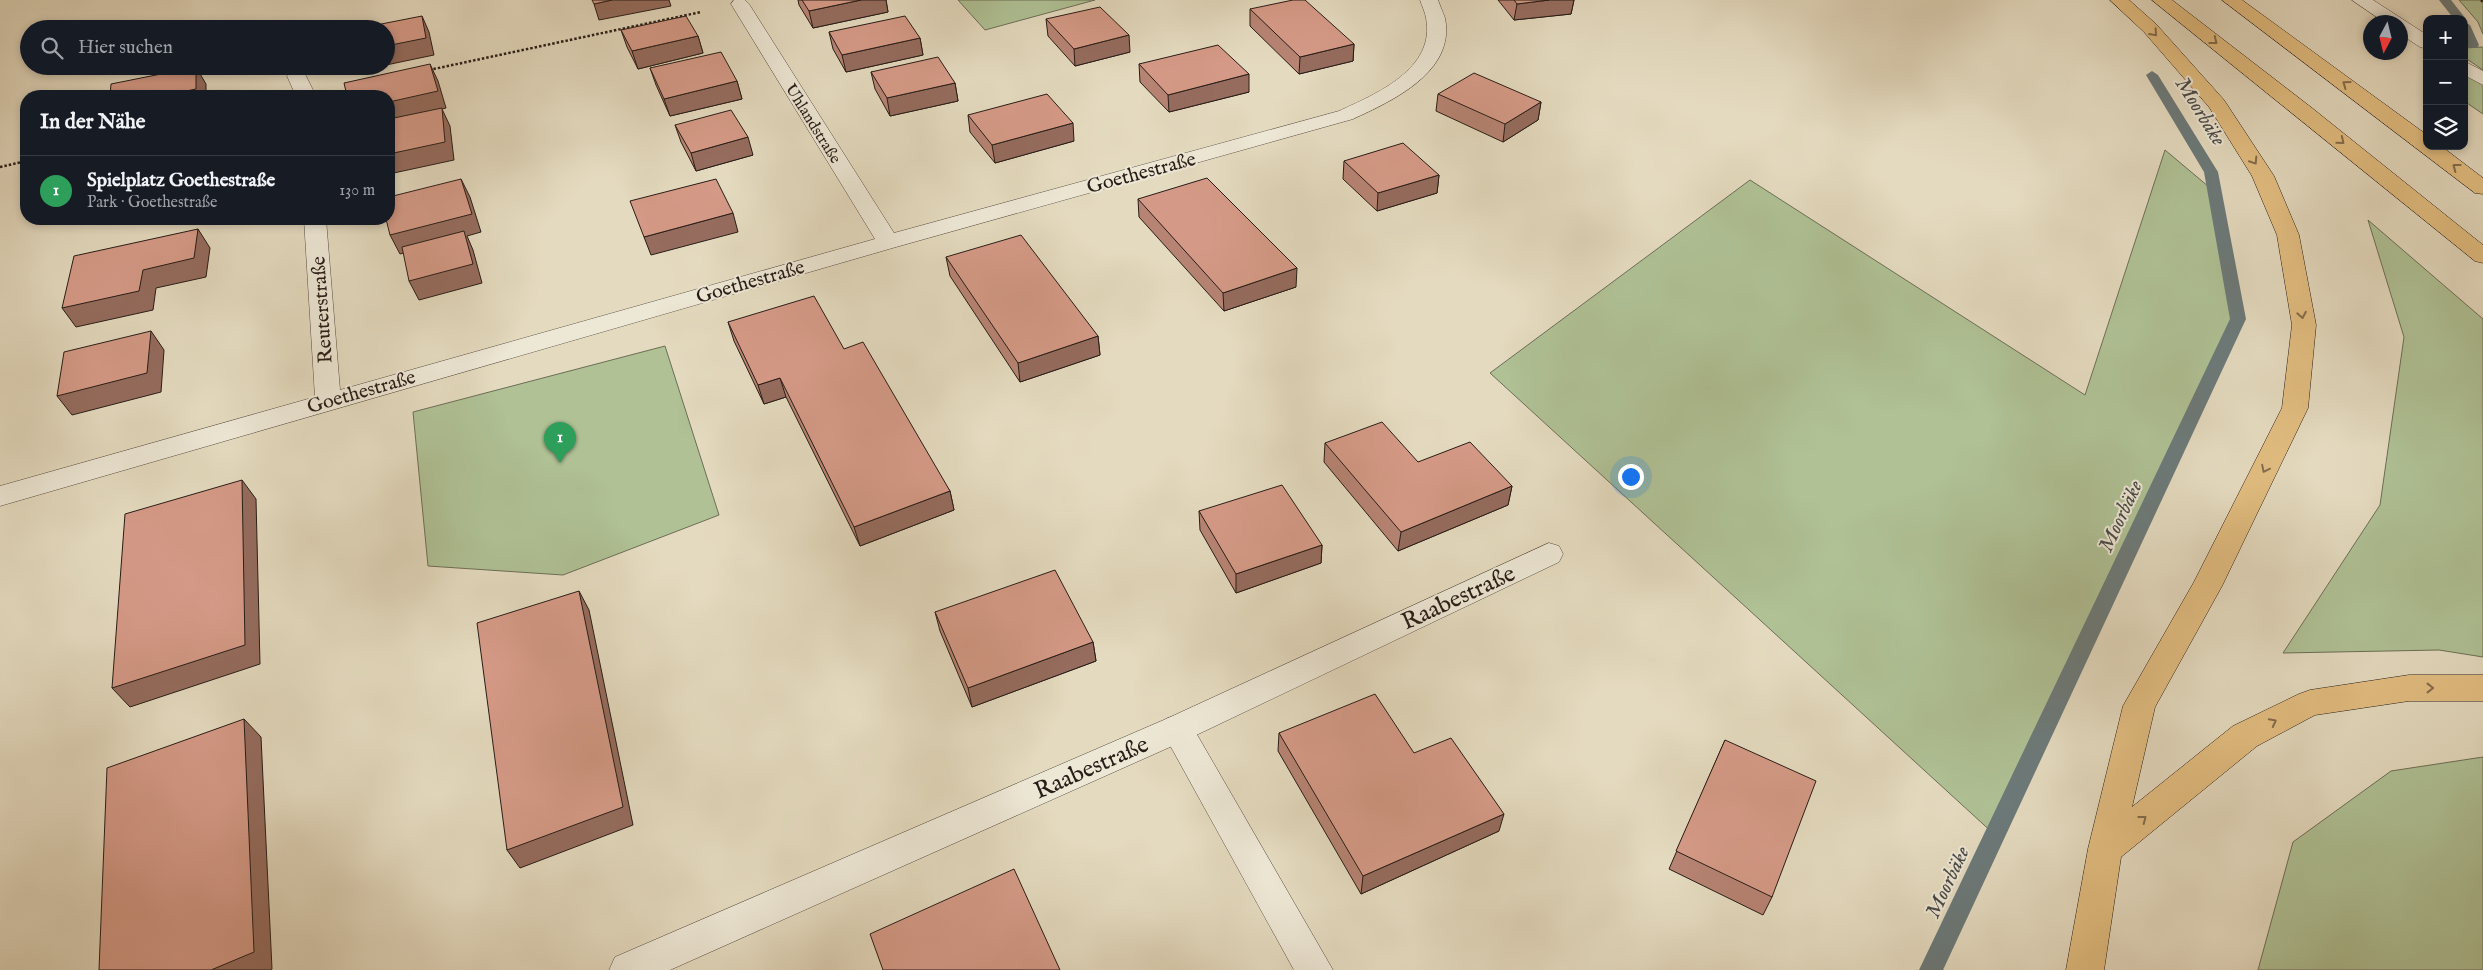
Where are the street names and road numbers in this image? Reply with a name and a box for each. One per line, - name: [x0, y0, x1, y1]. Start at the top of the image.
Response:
- street label: Uhlandstraße: [780, 81, 845, 168]
- street label: Goethestraße: [1084, 147, 1199, 200]
- street label: Reuterstraße: [306, 255, 339, 364]
- street label: Goethestraße: [693, 255, 808, 310]
- street label: Goethestraße: [304, 365, 419, 420]
- street label: Raabestraße: [1397, 559, 1520, 638]
- street label: Raabestraße: [1030, 729, 1154, 807]

